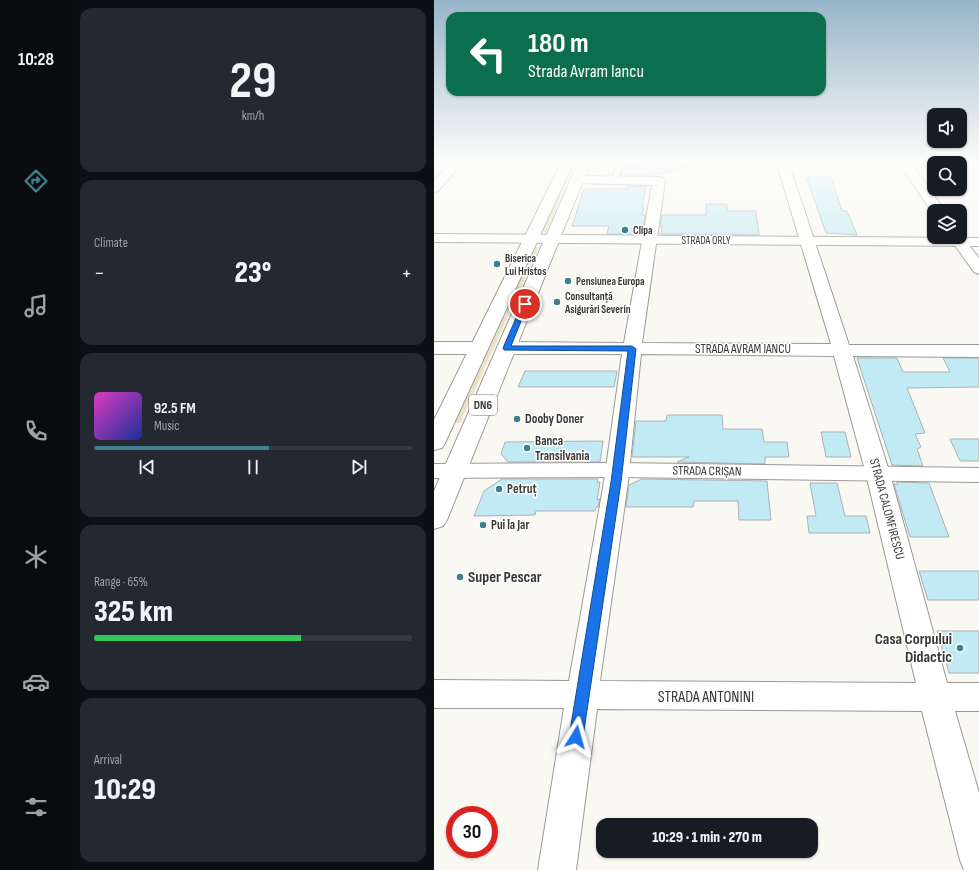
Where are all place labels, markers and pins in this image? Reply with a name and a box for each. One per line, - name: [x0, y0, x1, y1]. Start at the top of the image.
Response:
- place label: Clipa: [633, 224, 653, 237]
- marker: Clipa: [620, 225, 630, 235]
- place label: Biserica Lui Hristos: [505, 252, 546, 278]
- marker: Biserica Lui Hristos: [492, 259, 502, 269]
- place label: Pensiunea Europa: [576, 275, 645, 288]
- marker: Pensiunea Europa: [563, 276, 573, 286]
- pin: [508, 287, 542, 321]
- place label: Consultanță Asigurări Severin: [564, 290, 631, 316]
- marker: Consultanță Asigurări Severin: [552, 297, 562, 307]
- place label: Dooby Doner: [525, 411, 584, 427]
- marker: Dooby Doner: [512, 414, 522, 424]
- place label: Banca Transilvania: [535, 433, 589, 464]
- marker: Banca Transilvania: [522, 443, 532, 453]
- place label: Petruț: [507, 481, 537, 497]
- marker: Petruț: [494, 484, 504, 494]
- place label: Pui la Jar: [491, 517, 529, 533]
- marker: Pui la Jar: [478, 520, 488, 530]
- place label: Super Pescar: [468, 568, 542, 587]
- marker: Super Pescar: [455, 572, 465, 582]
- place label: Casa Corpului Didactic: [875, 630, 952, 667]
- marker: Casa Corpului Didactic: [955, 643, 965, 653]

